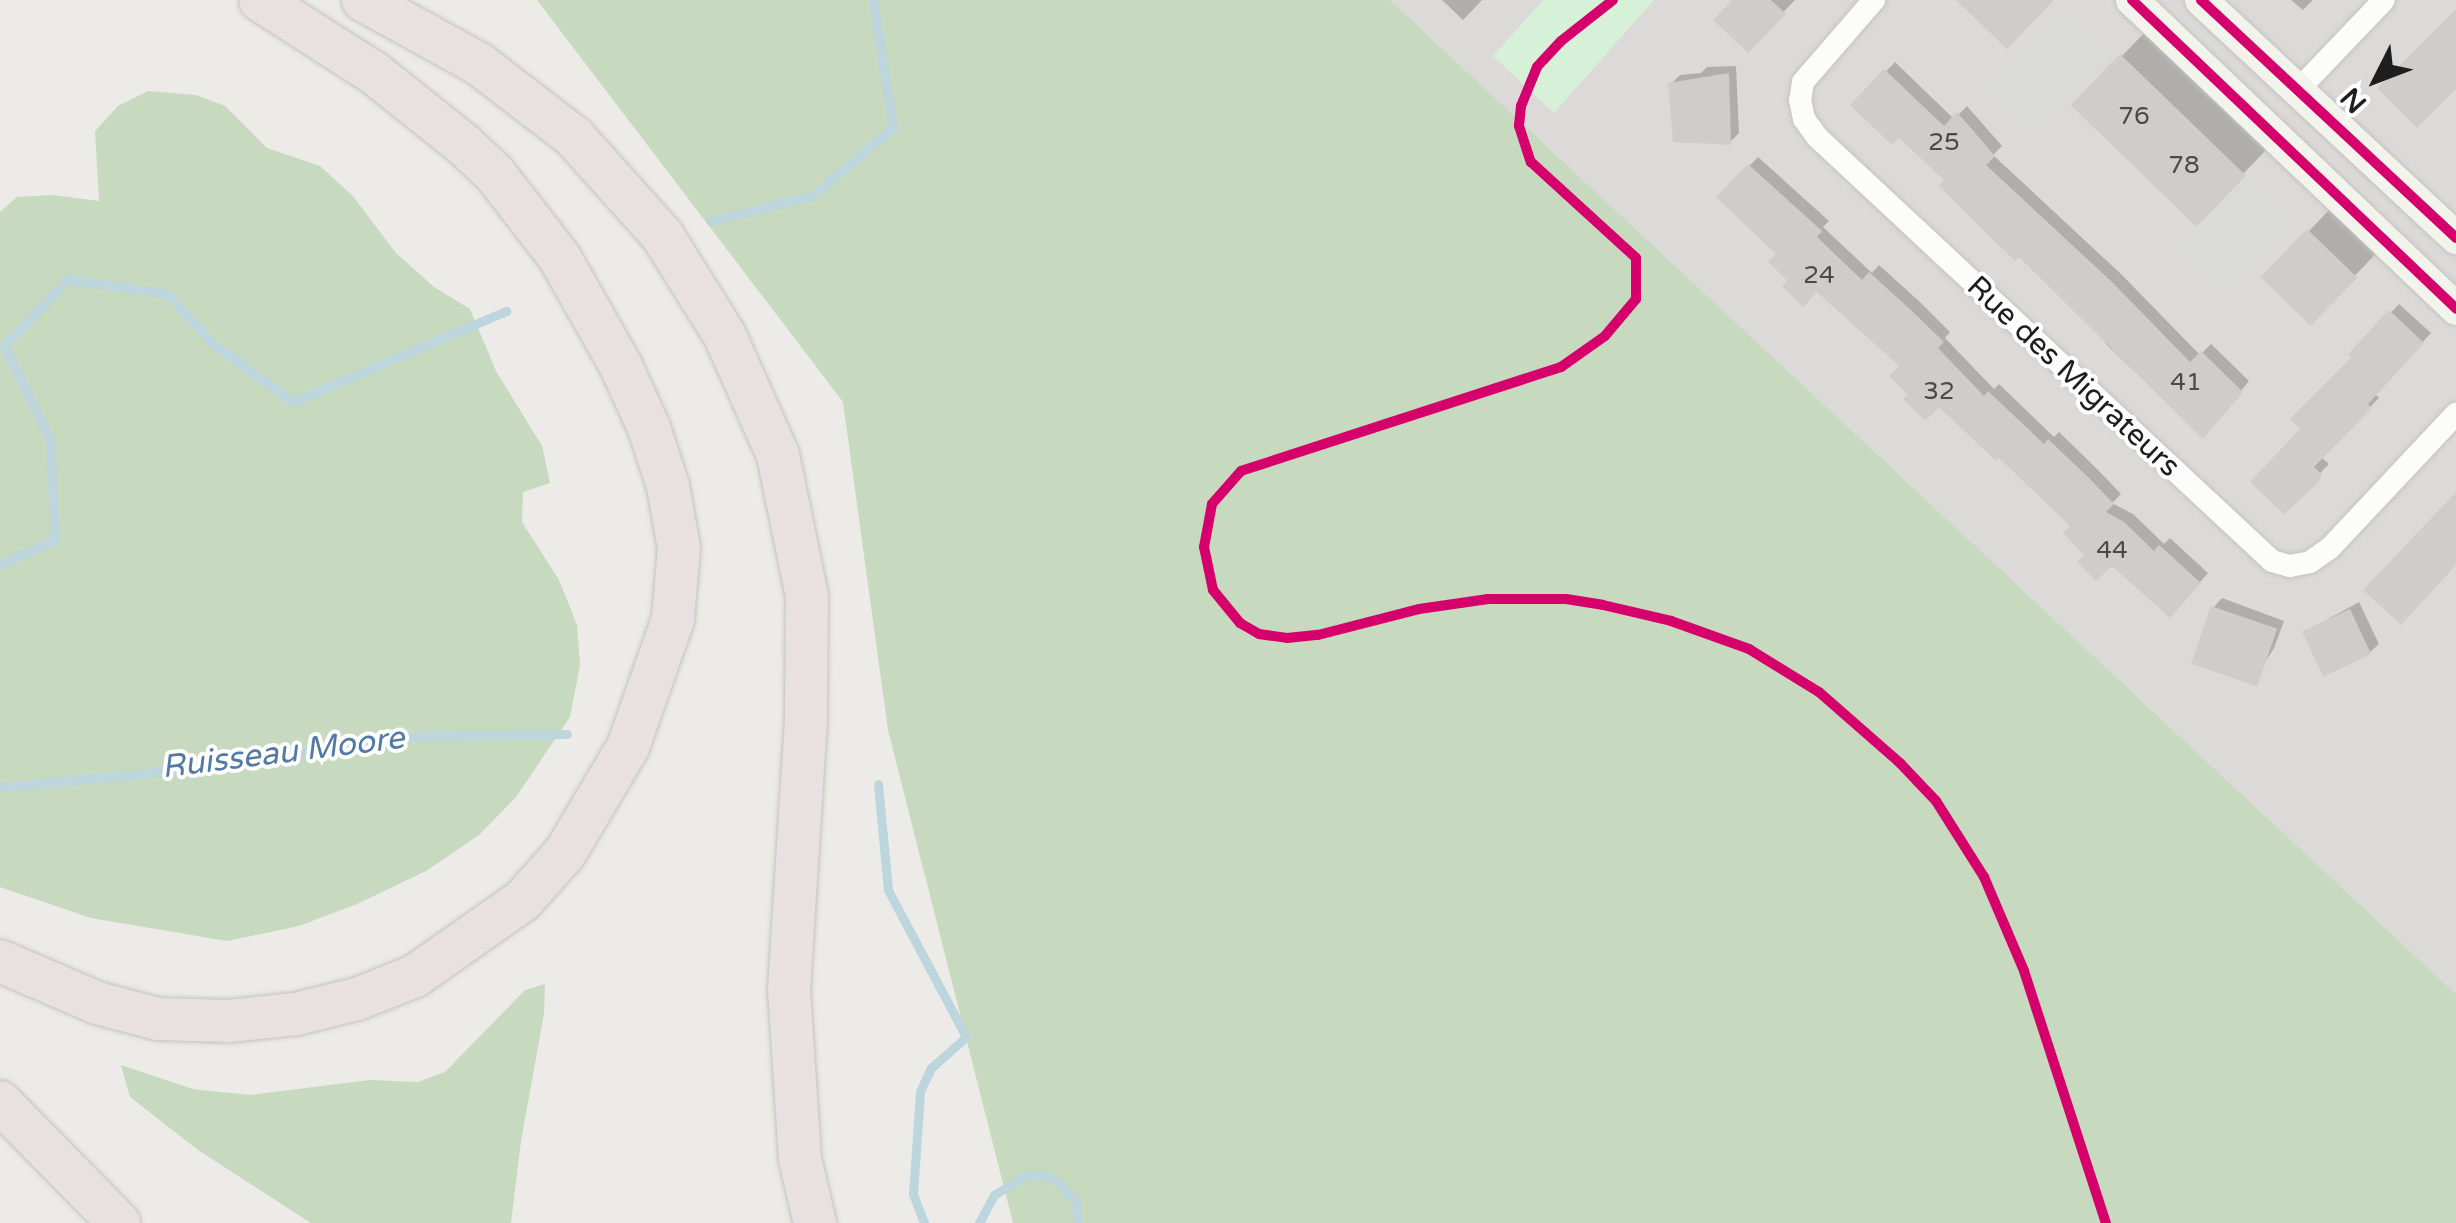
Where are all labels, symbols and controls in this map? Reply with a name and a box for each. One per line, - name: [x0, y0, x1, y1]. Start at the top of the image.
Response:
- north arrow: [2326, 30, 2426, 130]
- text: N: [2334, 80, 2374, 120]
- house number: 76: [2118, 101, 2150, 131]
- house number: 25: [1928, 127, 1960, 157]
- house number: 78: [2168, 150, 2200, 180]
- house number: 24: [1803, 260, 1835, 290]
- street label: Rue des Migrateurs: [1959, 269, 2187, 485]
- house number: 41: [2170, 367, 2202, 397]
- house number: 32: [1923, 376, 1955, 406]
- house number: 44: [2096, 535, 2128, 565]
- water label: Ruisseau Moore: [160, 719, 406, 787]

